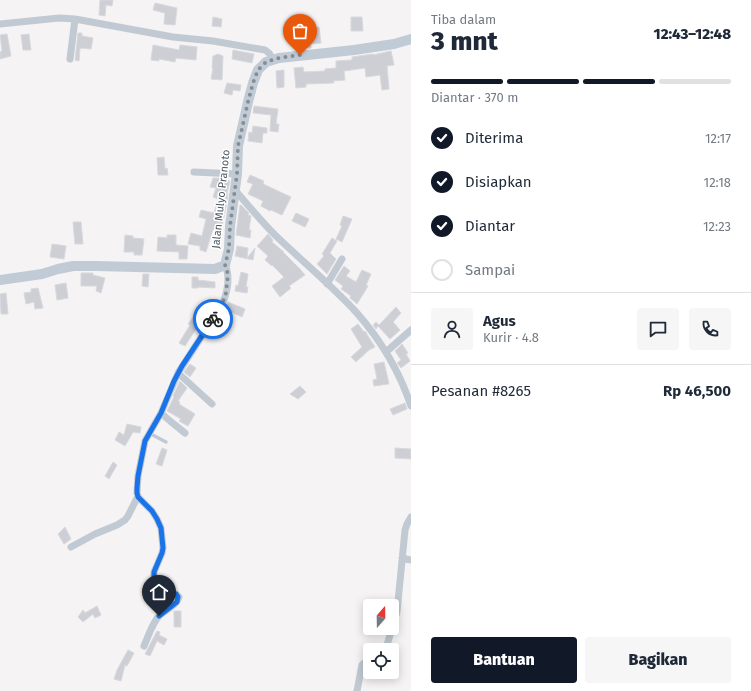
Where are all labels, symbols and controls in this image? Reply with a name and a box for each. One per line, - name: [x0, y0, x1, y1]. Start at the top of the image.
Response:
- text: Tiba dalam: [431, 12, 496, 27]
- pin: [283, 14, 317, 55]
- icon: bag: [289, 20, 311, 42]
- text: 12:43–12:48: [654, 25, 731, 43]
- text: 3 mnt: [431, 26, 498, 57]
- text: Diantar · 370 m: [431, 90, 518, 105]
- icon: check: [431, 127, 453, 149]
- text: Diterima: [465, 129, 523, 147]
- text: 12:17: [705, 131, 731, 146]
- street label: Jalan Mulyo Pranoto: [209, 149, 233, 249]
- icon: check: [431, 171, 453, 193]
- text: Disiapkan: [465, 173, 532, 191]
- text: 12:18: [704, 175, 731, 190]
- icon: check: [431, 215, 453, 237]
- text: Diantar: [465, 217, 515, 235]
- text: 12:23: [703, 219, 731, 234]
- text: Sampai: [465, 261, 515, 279]
- courier: [193, 299, 233, 339]
- icon: bike: [202, 308, 224, 330]
- button: person: [431, 308, 473, 350]
- button: chat: [637, 308, 679, 350]
- button: phone: [689, 308, 731, 350]
- text: Agus: [483, 312, 516, 330]
- text: Kurir · 4.8: [483, 330, 539, 345]
- text: Pesanan #8265: [431, 382, 531, 400]
- text: Rp 46,500: [663, 382, 731, 400]
- pin: [142, 575, 176, 616]
- icon: home: [148, 581, 170, 603]
- north arrow: [363, 599, 399, 635]
- map controls: [363, 599, 399, 679]
- button: Bantuan: [431, 637, 577, 683]
- button: Bagikan: [585, 637, 731, 683]
- button: locate: [363, 643, 399, 679]

